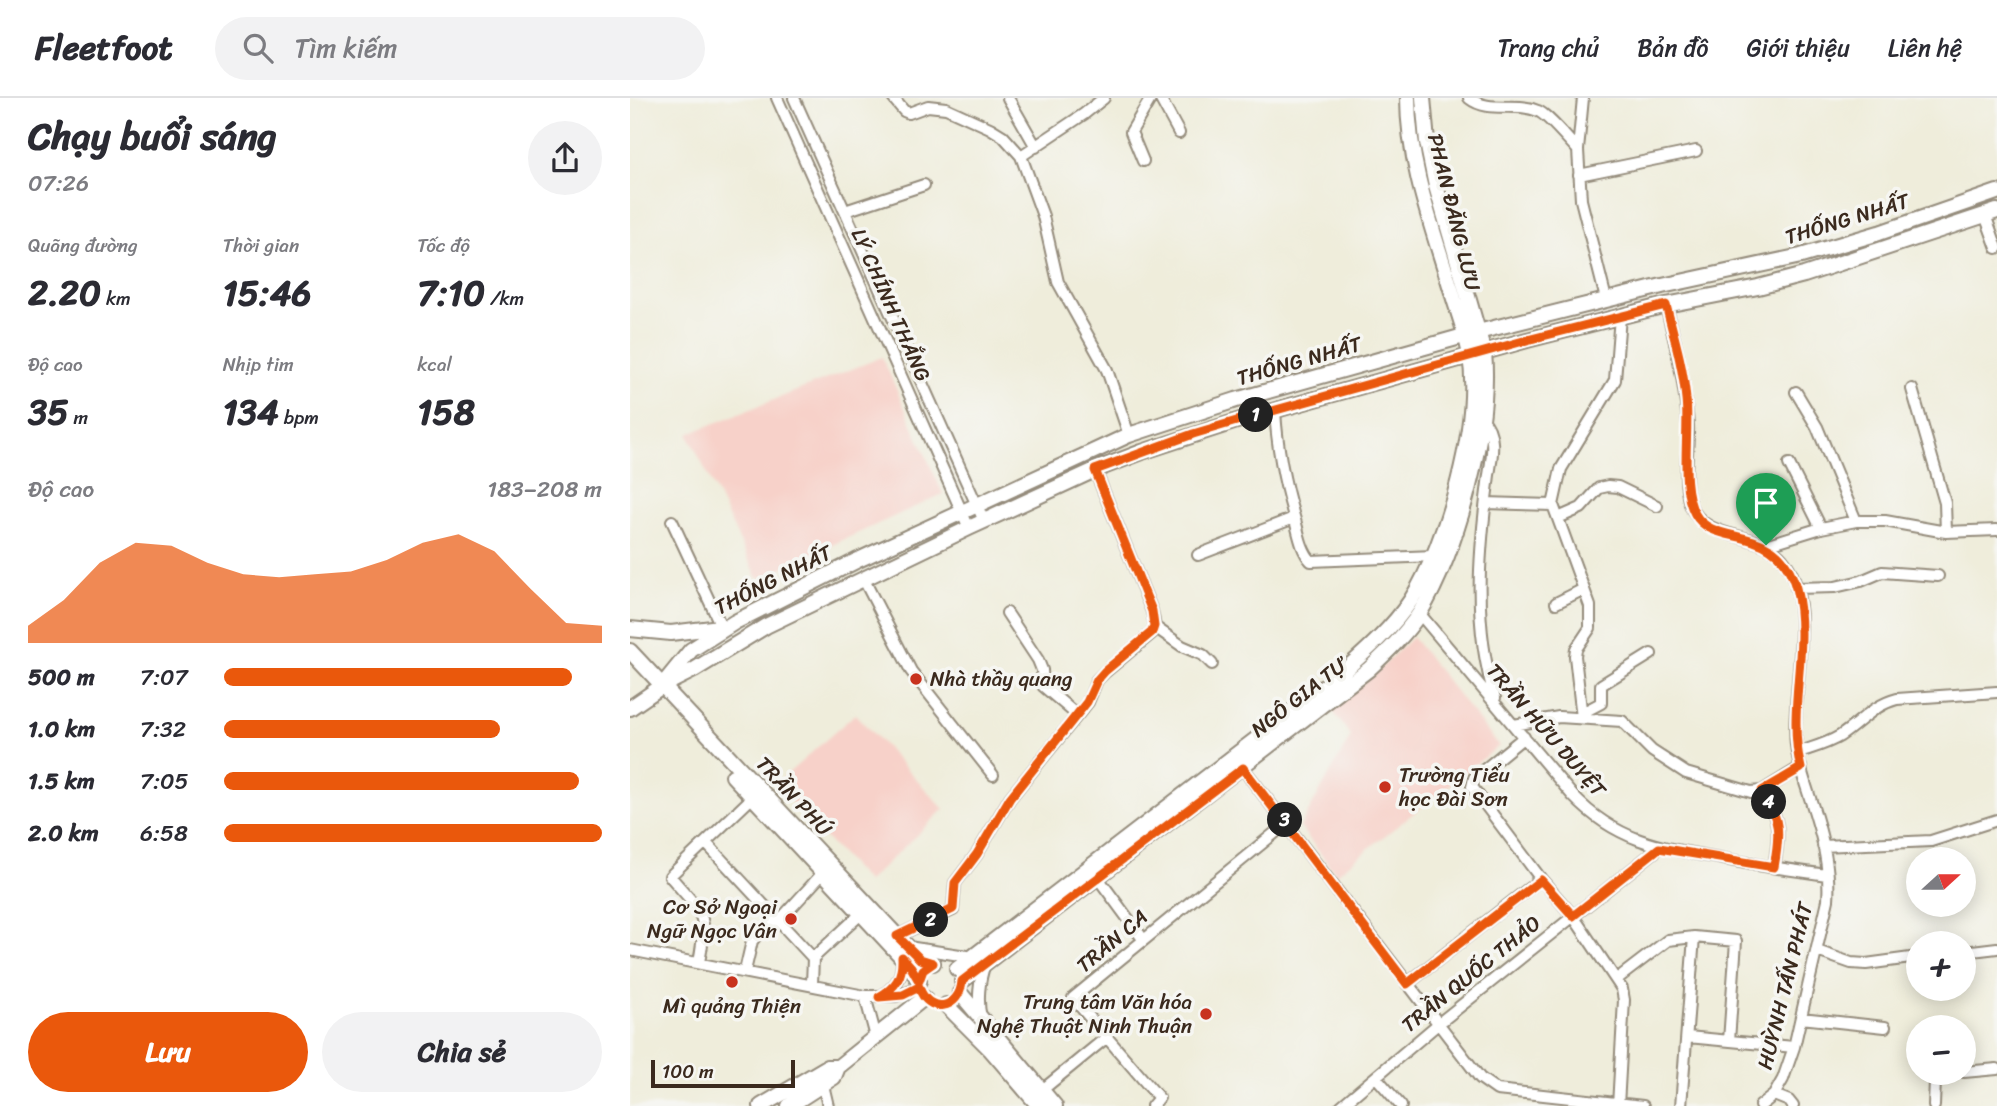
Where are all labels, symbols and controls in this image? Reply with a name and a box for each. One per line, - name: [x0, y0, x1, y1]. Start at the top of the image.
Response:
- search box: [215, 17, 705, 80]
- text: Fleetfoot: [35, 19, 173, 77]
- text: Tìm kiếm: [295, 25, 397, 71]
- text: Trang chủ: [1497, 27, 1599, 69]
- text: Bản đồ: [1637, 27, 1708, 69]
- text: Giới thiệu: [1746, 27, 1850, 69]
- text: Liên hệ: [1888, 27, 1962, 69]
- icon: search: [239, 29, 277, 67]
- text: Chạy buổi sáng: [28, 103, 277, 170]
- button: share: [528, 121, 602, 195]
- street label: PHAN ĐĂNG LƯU: [1416, 129, 1492, 296]
- text: 07:26: [28, 163, 89, 204]
- street label: THỐNG NHẤT: [1780, 182, 1915, 256]
- street label: LÝ CHÍNH THẮNG: [840, 222, 942, 388]
- text: Quãng đường: [28, 229, 138, 262]
- text: Thời gian: [223, 229, 299, 262]
- text: Tốc độ: [417, 229, 470, 262]
- text: 2.20: [28, 262, 101, 324]
- text: 15:46: [223, 262, 311, 324]
- text: 7:10: [417, 262, 485, 324]
- text: km: [101, 282, 131, 315]
- text: /km: [485, 282, 524, 315]
- street label: THỐNG NHẤT: [1232, 325, 1367, 397]
- text: Độ cao: [28, 348, 83, 381]
- text: Nhịp tim: [223, 348, 294, 381]
- text: kcal: [417, 348, 452, 381]
- text: 35: [28, 381, 69, 443]
- text: 134: [223, 381, 279, 443]
- text: 158: [417, 381, 475, 443]
- pin: 1: [1238, 398, 1274, 432]
- text: 1: [1251, 398, 1260, 431]
- text: m: [69, 401, 88, 434]
- text: bpm: [279, 401, 319, 434]
- text: Độ cao: [28, 469, 94, 510]
- text: 183–208 m: [487, 469, 602, 510]
- pin: [1736, 473, 1796, 545]
- icon: arrive: [1747, 484, 1785, 522]
- street label: THỐNG NHẤT: [707, 533, 840, 626]
- street label: NGÔ GIA TỰ: [1242, 645, 1358, 747]
- street label: TRẦN HỮU DUYỆT: [1476, 654, 1617, 807]
- text: 500 m: [28, 657, 95, 698]
- text: 7:07: [140, 657, 188, 698]
- place label: Nhà thầy quang: [930, 660, 1073, 698]
- marker: Nhà thầy quang: [908, 671, 924, 687]
- text: 1.0 km: [28, 709, 95, 750]
- text: 7:32: [140, 709, 186, 750]
- street label: TRẦN PHÚ: [746, 747, 843, 846]
- place label: Trường Tiểu học Đài Sơn: [1398, 756, 1510, 818]
- text: 1.5 km: [28, 761, 95, 802]
- text: 7:05: [140, 761, 189, 802]
- marker: Trường Tiểu học Đài Sơn: [1377, 779, 1393, 795]
- pin: 4: [1752, 784, 1786, 820]
- text: 4: [1763, 785, 1774, 818]
- pin: 3: [1268, 802, 1302, 838]
- text: 3: [1279, 803, 1290, 836]
- text: 2.0 km: [28, 813, 99, 854]
- text: 6:58: [140, 813, 188, 854]
- north arrow: [1906, 847, 1976, 917]
- map controls: [1906, 847, 1976, 1085]
- place label: Cơ Sở Ngoại Ngữ Ngọc Vân: [647, 888, 778, 950]
- street label: HUỲNH TẤN PHÁT: [1746, 897, 1824, 1074]
- street label: TRẦN CA: [1067, 899, 1157, 983]
- pin: 2: [914, 902, 948, 938]
- text: 2: [925, 903, 936, 936]
- street label: TRẦN QUỐC THẢO: [1392, 905, 1550, 1043]
- marker: Cơ Sở Ngoại Ngữ Ngọc Vân: [783, 911, 799, 927]
- button: +: [1906, 931, 1976, 1001]
- marker: Mì quảng Thiện: [724, 974, 740, 990]
- place label: Trung tâm Văn hóa Nghệ Thuật Ninh Thuận: [977, 983, 1192, 1045]
- place label: Mì quảng Thiện: [663, 987, 801, 1025]
- marker: Trung tâm Văn hóa Nghệ Thuật Ninh Thuận: [1198, 1006, 1214, 1022]
- button: Lưu: [28, 1012, 308, 1092]
- button: Chia sẻ: [322, 1012, 602, 1092]
- button: −: [1906, 1015, 1976, 1085]
- text: 100 m: [662, 1055, 714, 1088]
- scale bar: [651, 1057, 794, 1089]

